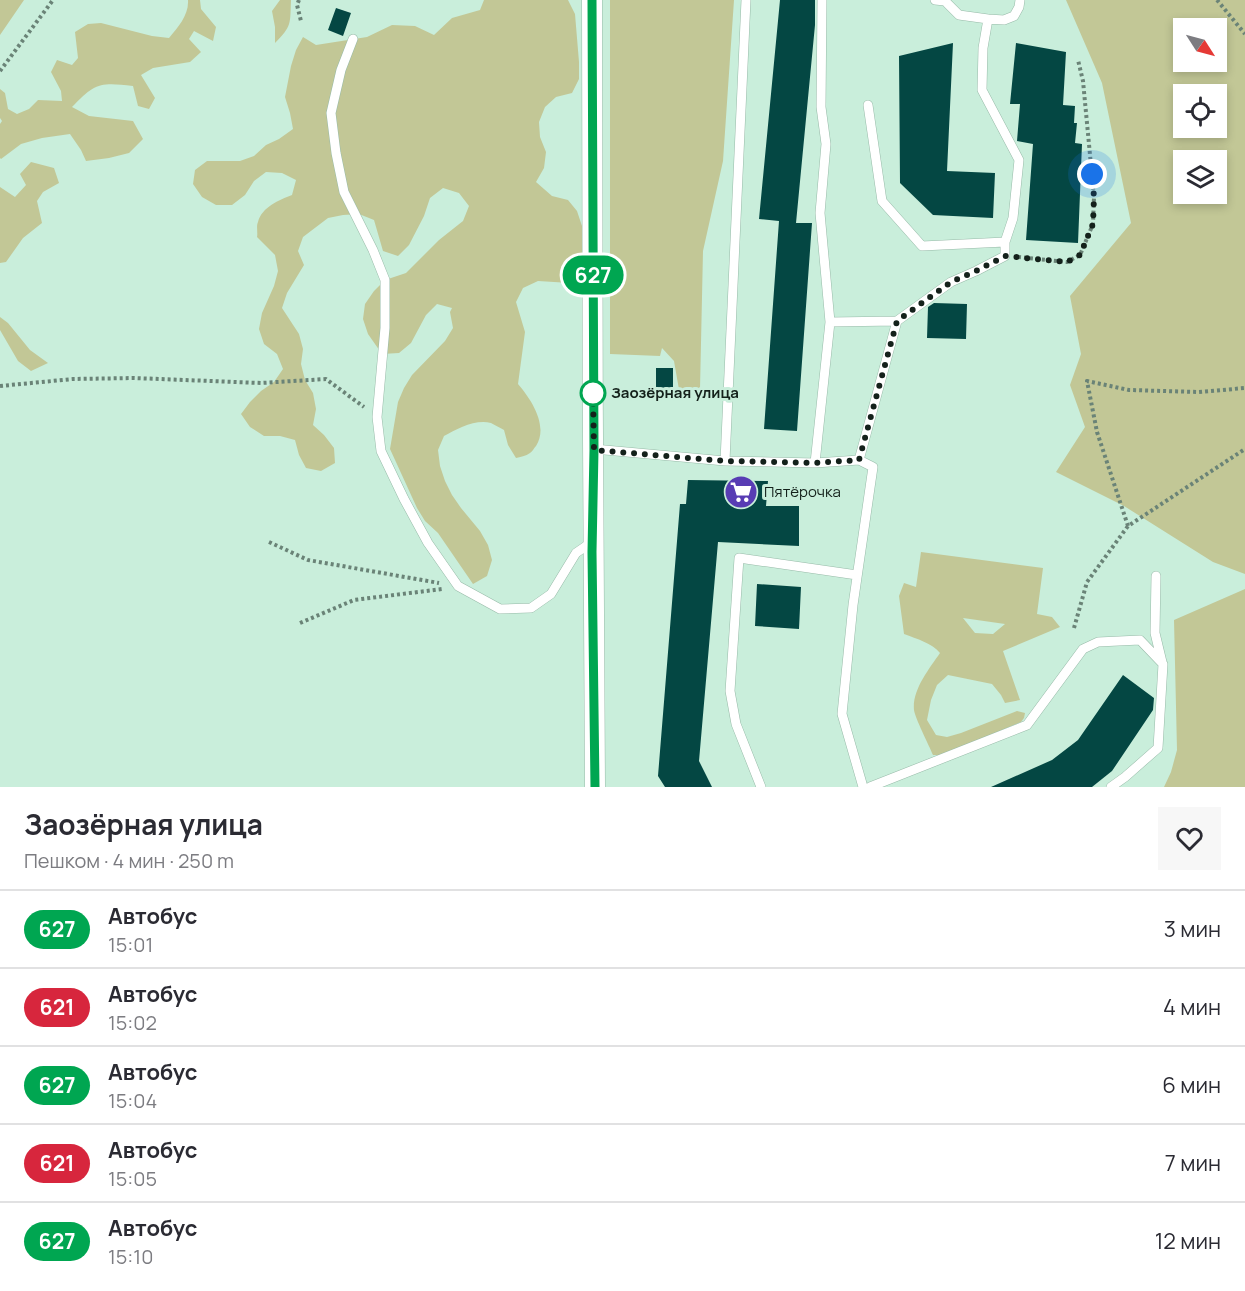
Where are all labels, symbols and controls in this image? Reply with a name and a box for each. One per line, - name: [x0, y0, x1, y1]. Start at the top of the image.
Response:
- north arrow: [1173, 18, 1227, 72]
- map controls: [1173, 18, 1227, 204]
- button: locate: [1173, 84, 1227, 138]
- button: layers: [1173, 150, 1227, 204]
- your location: [1077, 159, 1107, 189]
- line badge: 627: [558, 256, 628, 294]
- text: 627: [575, 261, 611, 289]
- marker: Заозёрная улица: [580, 380, 606, 406]
- place label: Заозёрная улица: [611, 382, 739, 403]
- supermarket icon: Пятёрочка: [723, 474, 759, 510]
- place label: Пятёрочка: [764, 481, 841, 502]
- text: Заозёрная улица: [24, 805, 263, 843]
- button: heart: [1158, 807, 1221, 870]
- text: Пешком · 4 мин · 250 m: [24, 847, 234, 874]
- text: Автобус: [108, 901, 197, 931]
- text: 3 мин: [1164, 914, 1221, 944]
- text: 627: [39, 915, 75, 943]
- text: 15:01: [108, 931, 153, 958]
- text: Автобус: [108, 979, 197, 1009]
- text: 4 мин: [1163, 992, 1221, 1022]
- text: 621: [40, 993, 74, 1021]
- text: 15:02: [108, 1009, 157, 1036]
- text: Автобус: [108, 1057, 197, 1087]
- text: 6 мин: [1162, 1070, 1221, 1100]
- text: 627: [39, 1071, 75, 1099]
- text: 15:04: [108, 1087, 157, 1114]
- text: Автобус: [108, 1135, 197, 1165]
- text: 7 мин: [1165, 1148, 1221, 1178]
- text: 621: [40, 1149, 74, 1177]
- text: 15:05: [108, 1165, 157, 1192]
- text: Автобус: [108, 1213, 197, 1243]
- text: 12 мин: [1155, 1226, 1221, 1256]
- text: 627: [39, 1227, 75, 1255]
- text: 15:10: [108, 1243, 153, 1270]

